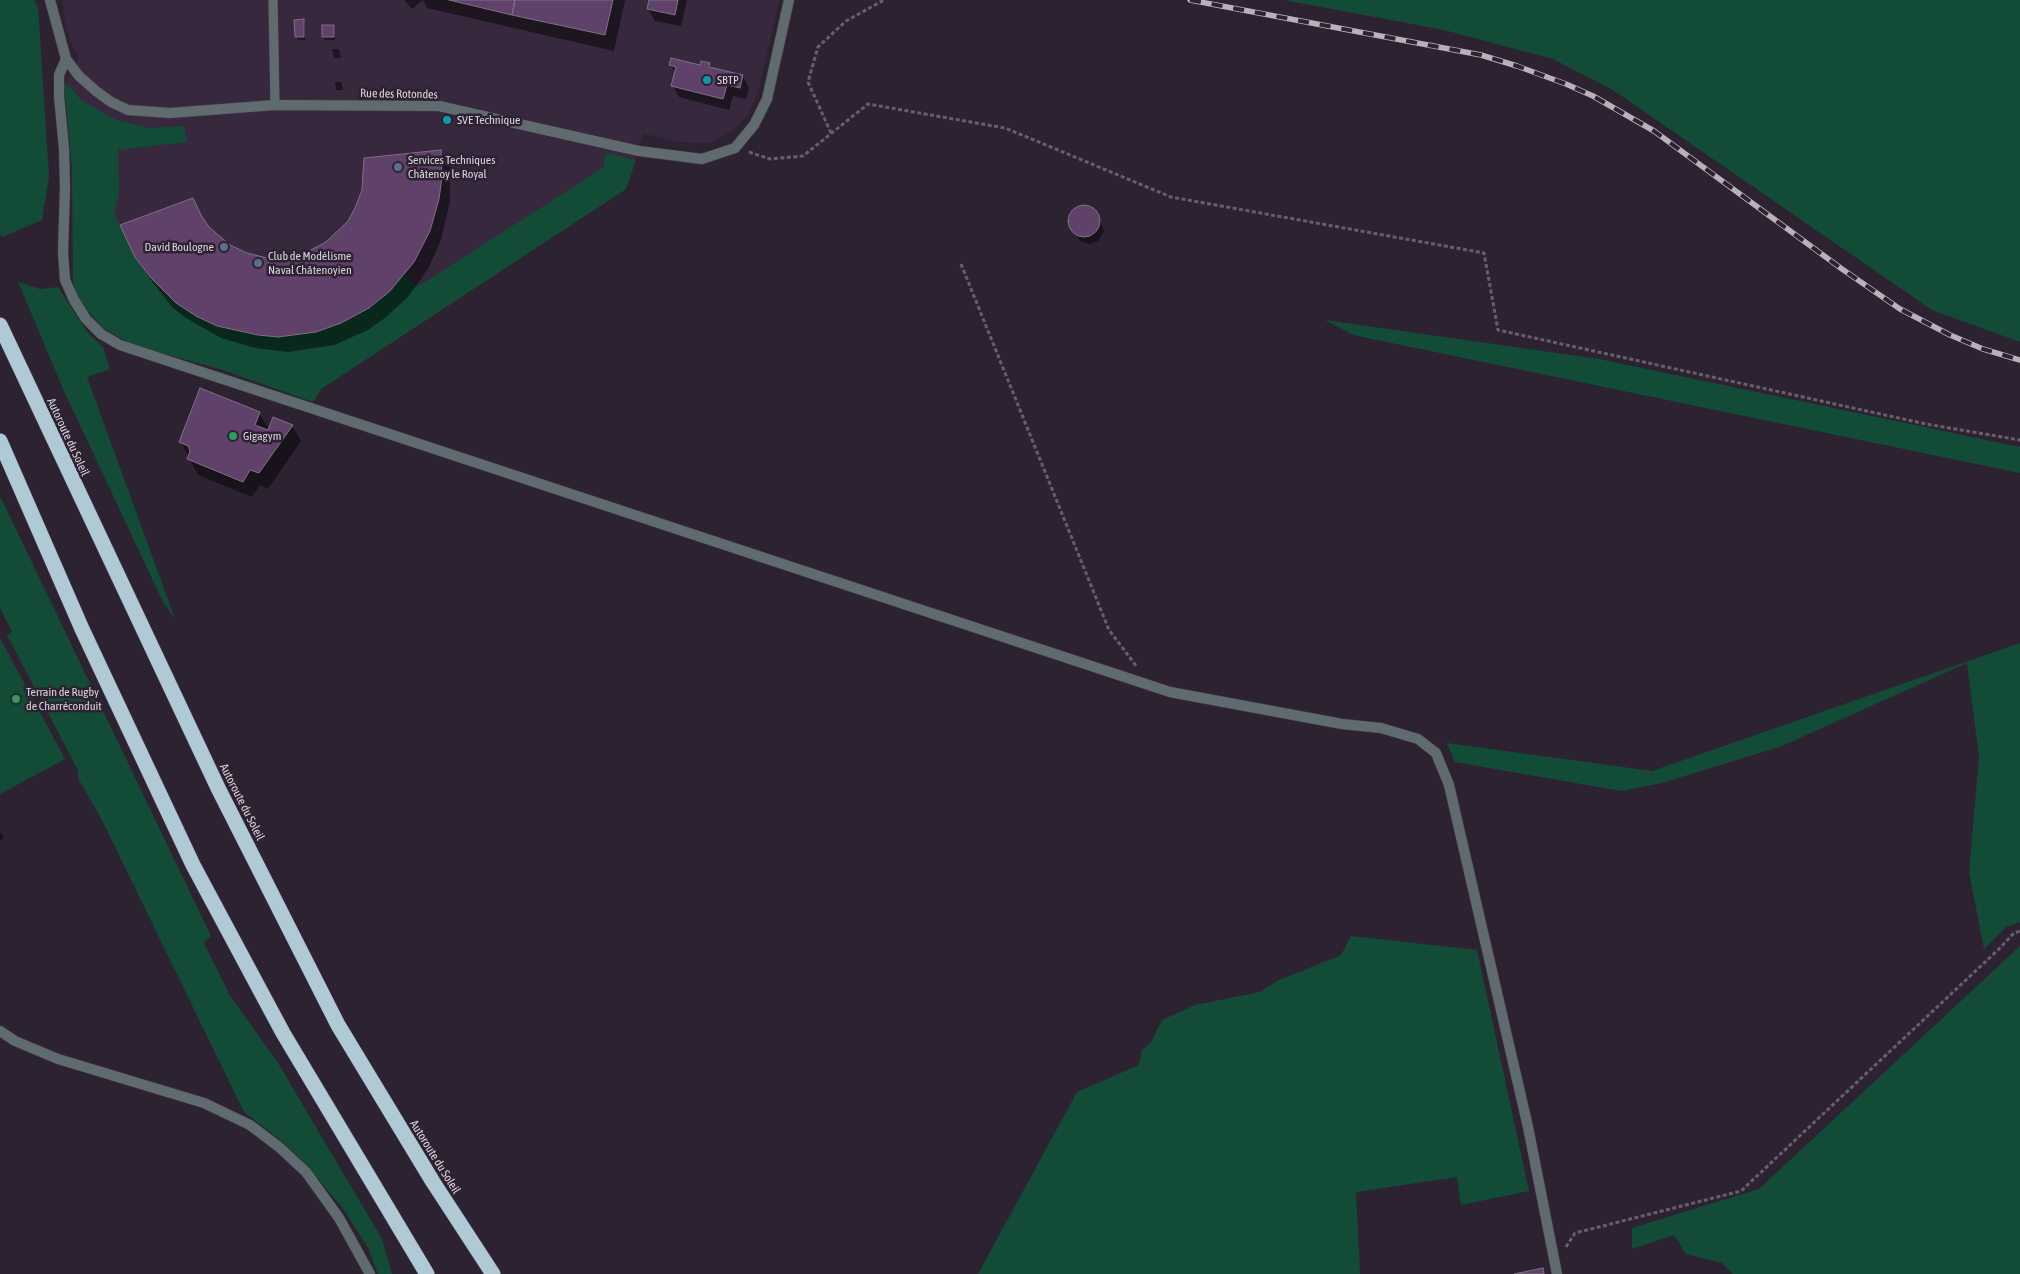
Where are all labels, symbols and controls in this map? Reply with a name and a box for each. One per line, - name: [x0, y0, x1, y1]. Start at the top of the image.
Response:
- place label: SBTP: [717, 73, 739, 87]
- marker: SBTP: [701, 74, 713, 86]
- street label: Rue des Rotondes: [360, 86, 438, 102]
- place label: SVE Technique: [457, 113, 520, 127]
- marker: SVE Technique: [441, 114, 453, 126]
- place label: Services Techniques Châtenoy le Royal: [408, 153, 495, 181]
- marker: Services Techniques Châtenoy le Royal: [392, 161, 404, 173]
- place label: David Boulogne: [144, 240, 214, 254]
- marker: David Boulogne: [218, 241, 230, 253]
- place label: Club de Modélisme Naval Châtenoyien: [268, 249, 352, 277]
- marker: Club de Modélisme Naval Châtenoyien: [252, 257, 264, 269]
- street label: Autoroute du Soleil: [44, 396, 92, 478]
- place label: Gigagym: [243, 429, 281, 443]
- marker: Gigagym: [227, 430, 239, 442]
- place label: Terrain de Rugby de Charréconduit: [26, 685, 102, 713]
- marker: Terrain de Rugby de Charréconduit: [10, 693, 22, 705]
- street label: Autoroute du Soleil: [216, 761, 268, 843]
- street label: Autoroute du Soleil: [407, 1117, 463, 1197]

